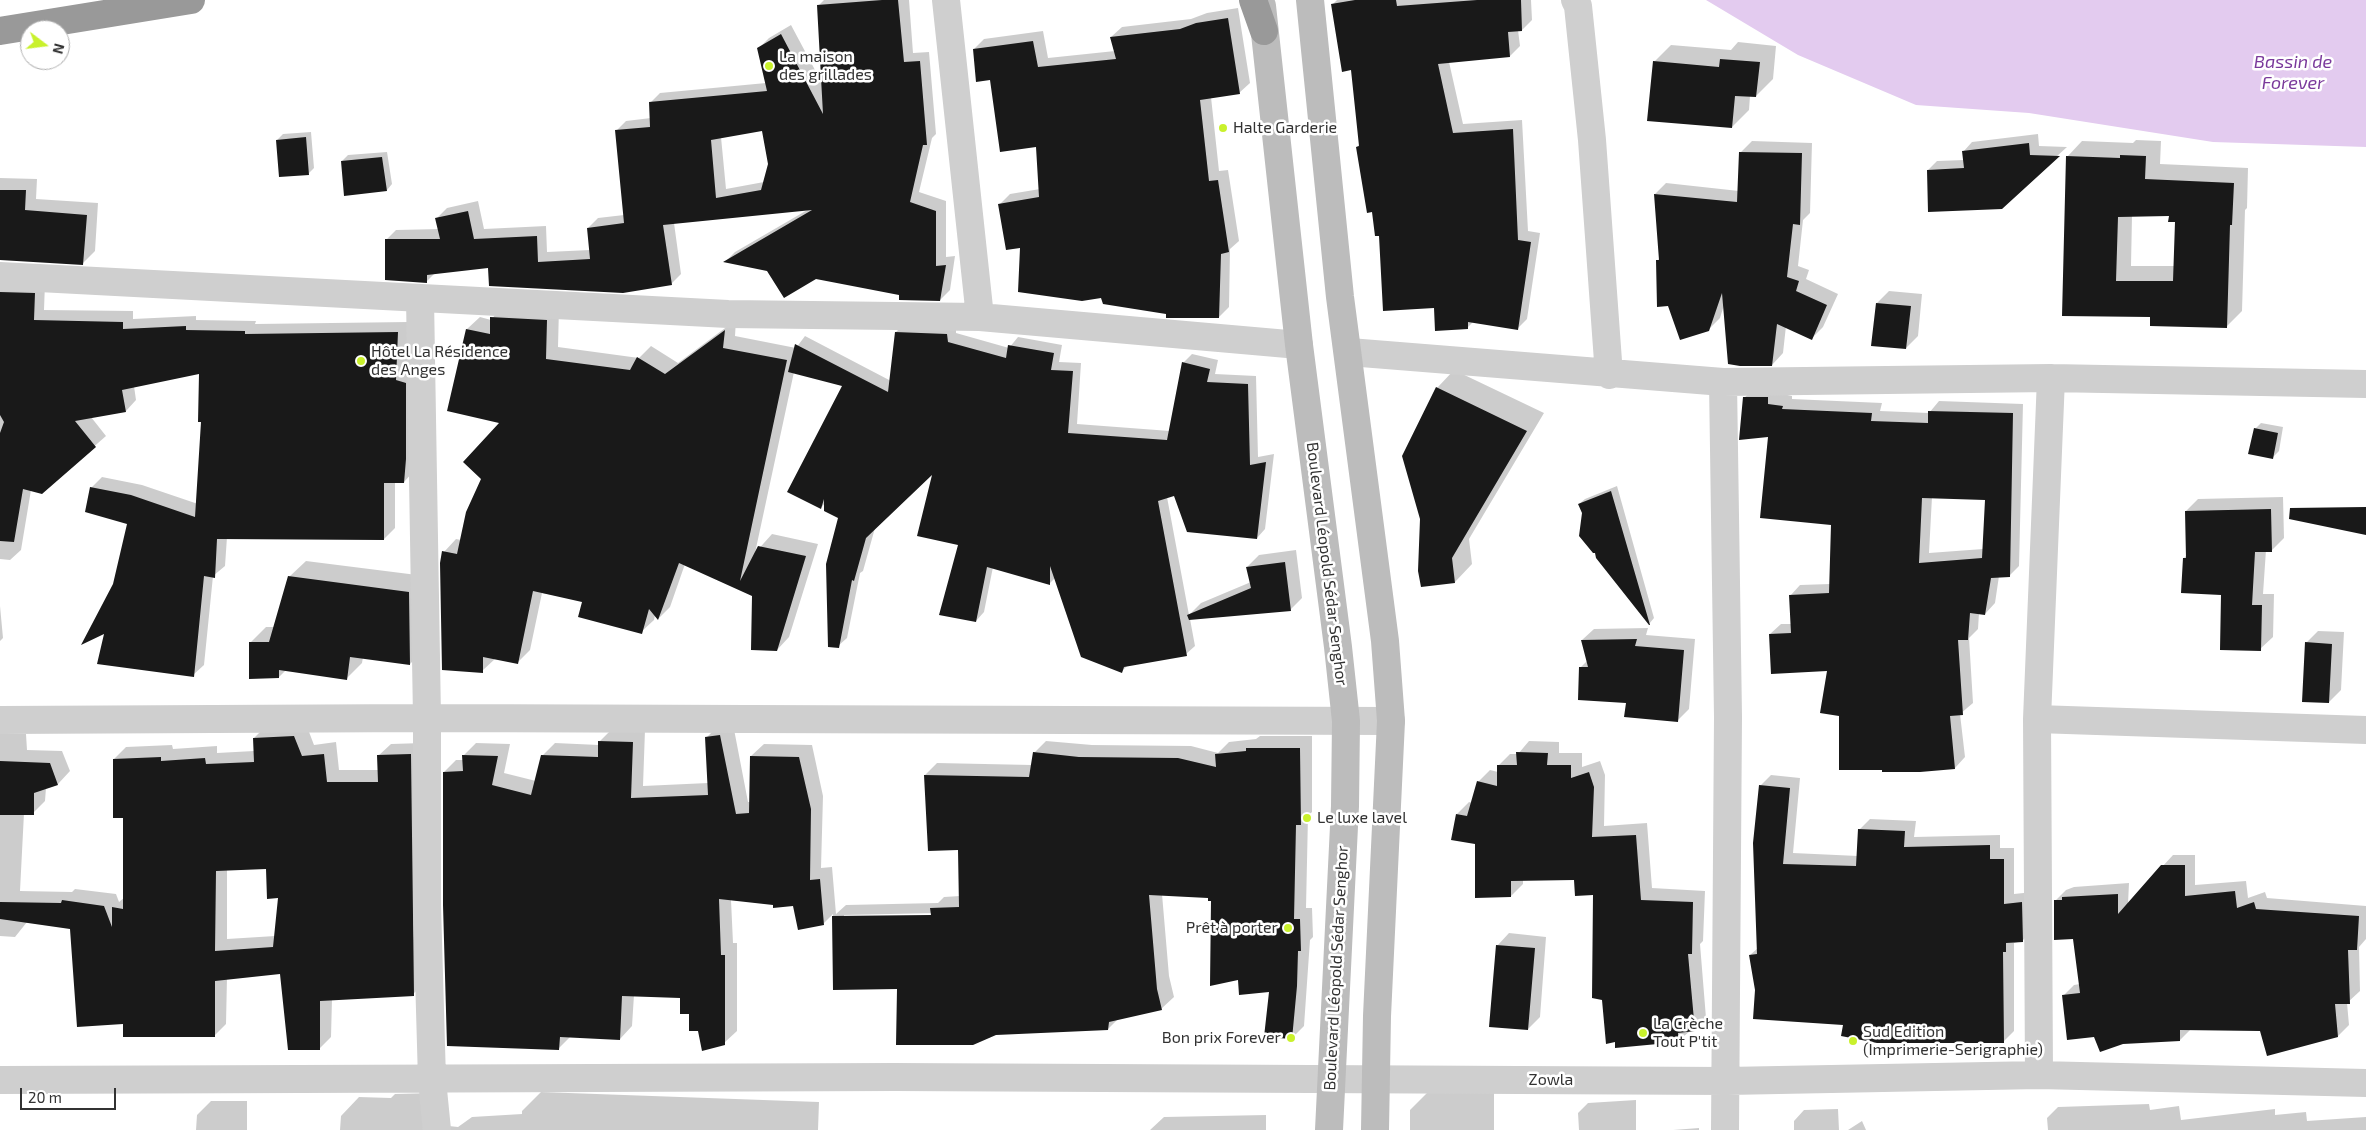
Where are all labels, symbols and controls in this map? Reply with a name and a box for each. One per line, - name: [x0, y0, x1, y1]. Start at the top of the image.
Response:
- north arrow: [20, 20, 70, 70]
- text: N: [49, 42, 69, 56]
- place label: La maison des grillades: [779, 47, 872, 85]
- water label: Bassin de Forever: [2254, 51, 2332, 94]
- marker: La maison des grillades: [763, 60, 775, 72]
- place label: Halte Garderie: [1233, 118, 1337, 138]
- marker: Halte Garderie: [1217, 122, 1229, 134]
- place label: Hôtel La Résidence des Anges: [371, 342, 508, 380]
- marker: Hôtel La Résidence des Anges: [355, 355, 367, 367]
- street label: Boulevard Léopold Sédar Senghor: [1303, 441, 1351, 687]
- place label: Le luxe lavel: [1317, 808, 1407, 828]
- marker: Le luxe lavel: [1301, 812, 1313, 824]
- street label: Boulevard Léopold Sédar Senghor: [1320, 845, 1352, 1091]
- place label: Prêt à porter: [1186, 918, 1278, 938]
- marker: Prêt à porter: [1282, 922, 1294, 934]
- place label: La Crèche Tout P'tit: [1653, 1014, 1723, 1052]
- place label: Sud Edition (Imprimerie-Serigraphie): [1863, 1022, 2043, 1060]
- marker: La Crèche Tout P'tit: [1637, 1027, 1649, 1039]
- place label: Bon prix Forever: [1162, 1028, 1281, 1048]
- marker: Bon prix Forever: [1285, 1032, 1297, 1044]
- marker: Sud Edition (Imprimerie-Serigraphie): [1847, 1035, 1859, 1047]
- street label: Zowla: [1529, 1070, 1573, 1090]
- scale bar: [22, 1078, 119, 1110]
- text: 20 m: [28, 1088, 62, 1106]

